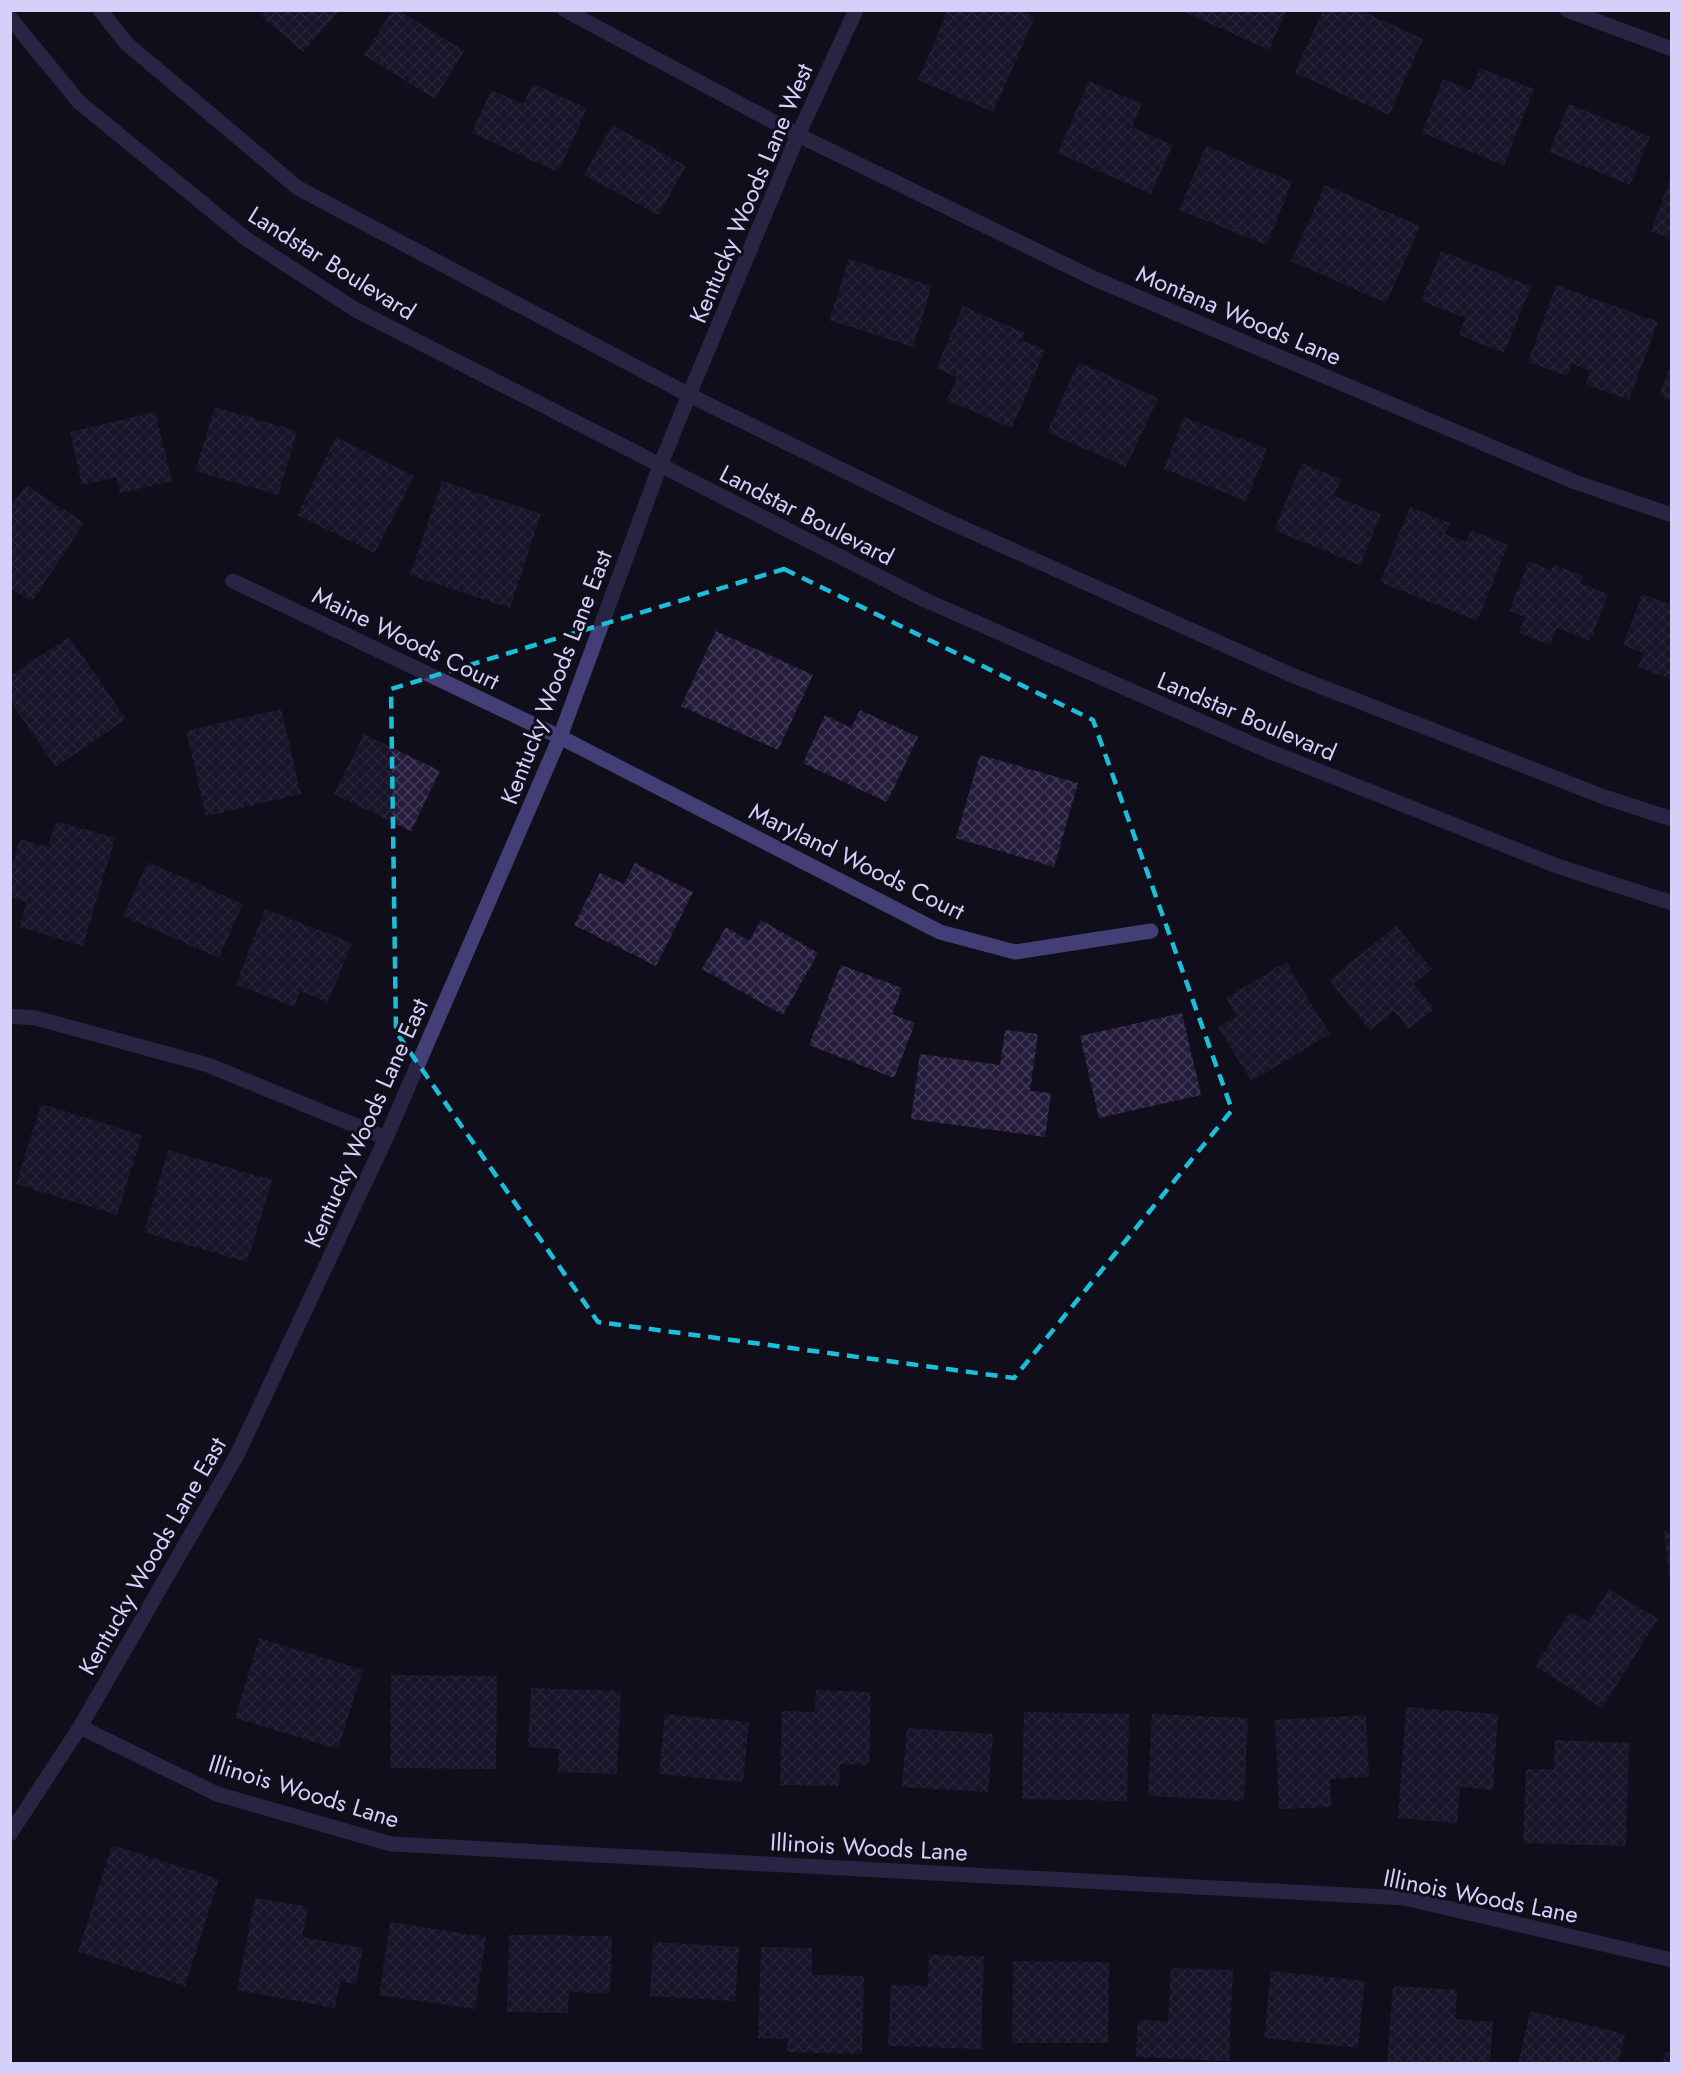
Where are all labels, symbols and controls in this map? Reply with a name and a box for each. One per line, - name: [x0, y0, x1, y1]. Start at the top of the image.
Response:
- street label: Kentucky Woods Lane West: [680, 58, 822, 328]
- street label: Landstar Boulevard: [241, 197, 423, 329]
- street label: Montana Woods Lane: [1131, 256, 1347, 374]
- street label: Landstar Boulevard: [714, 456, 900, 574]
- street label: Kentucky Woods Lane East: [491, 545, 621, 809]
- street label: Maine Woods Court: [307, 578, 506, 699]
- street label: Landstar Boulevard: [1152, 662, 1342, 770]
- street label: Maryland Woods Court: [743, 794, 971, 929]
- street label: Kentucky Woods Lane East: [295, 993, 437, 1253]
- street label: Kentucky Woods Lane East: [69, 1430, 235, 1681]
- street label: Illinois Woods Lane: [204, 1745, 404, 1837]
- street label: Illinois Woods Lane: [769, 1824, 969, 1870]
- street label: Illinois Woods Lane: [1381, 1860, 1581, 1932]

